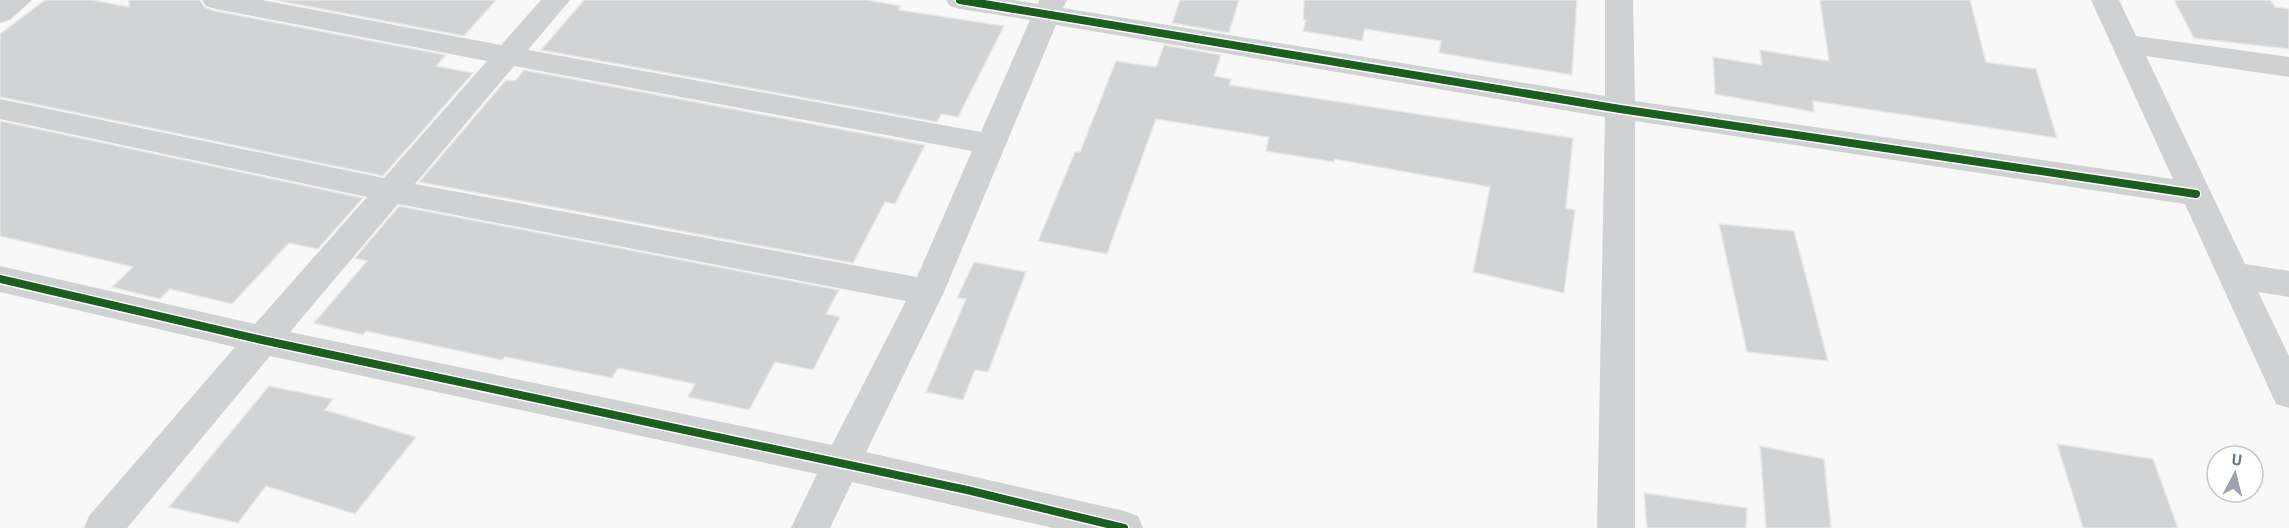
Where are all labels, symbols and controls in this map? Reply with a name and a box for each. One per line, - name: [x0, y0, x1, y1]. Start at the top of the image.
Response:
- north arrow: [2205, 444, 2265, 504]
- text: U: [2230, 447, 2243, 472]

